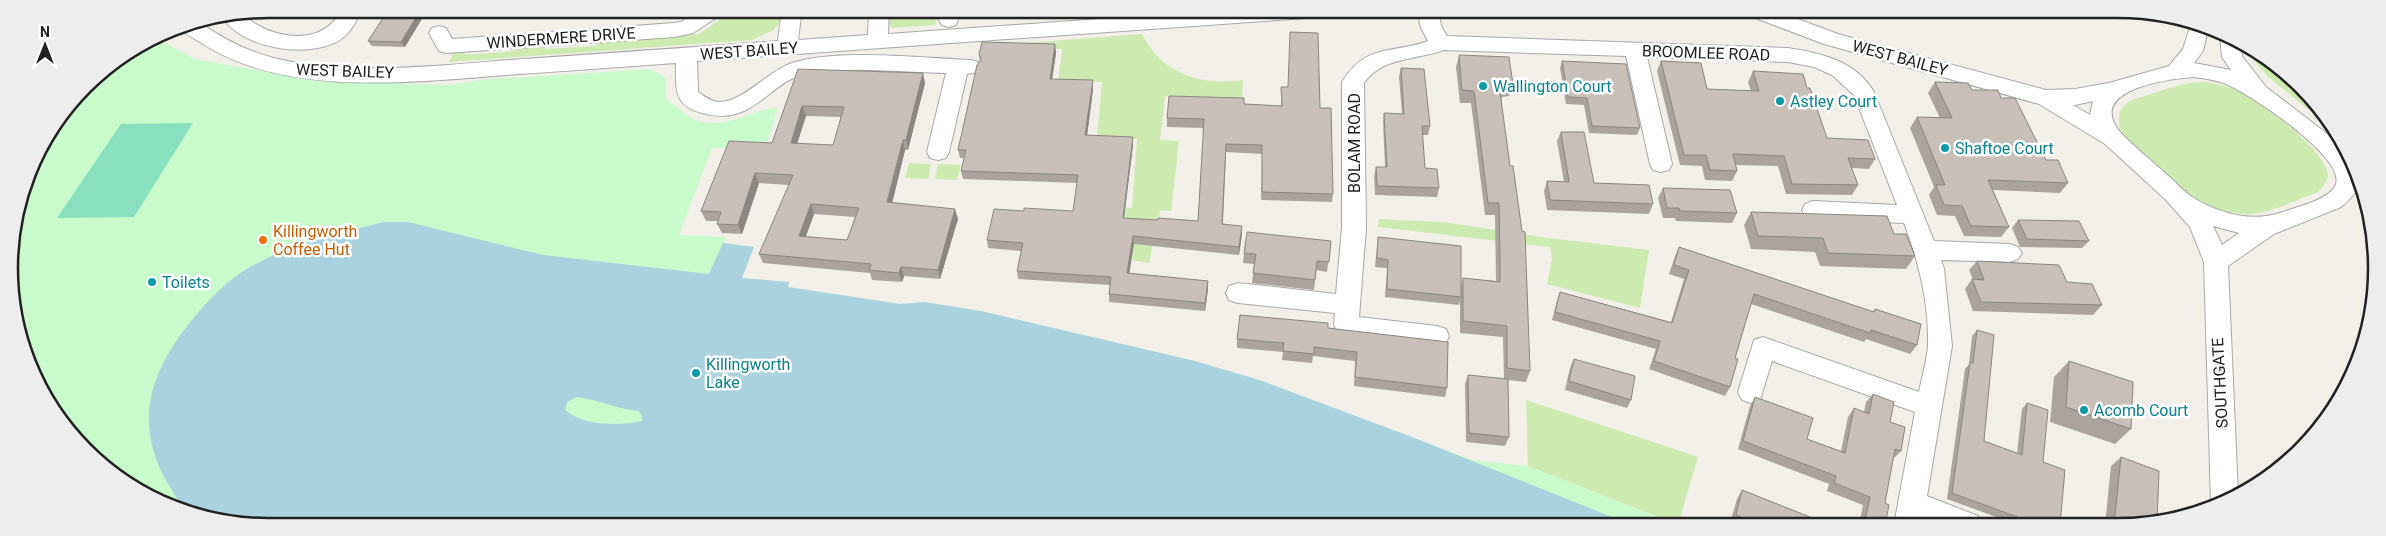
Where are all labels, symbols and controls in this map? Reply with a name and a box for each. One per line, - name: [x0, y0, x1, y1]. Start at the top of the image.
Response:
- north arrow: [20, 20, 70, 70]
- street label: WINDERMERE DRIVE: [486, 23, 636, 53]
- text: N: [40, 24, 50, 40]
- street label: WEST BAILEY: [1850, 36, 1950, 80]
- street label: WEST BAILEY: [699, 38, 799, 64]
- street label: BROOMLEE ROAD: [1642, 41, 1770, 65]
- street label: WEST BAILEY: [296, 60, 395, 82]
- place label: Wallington Court: [1493, 77, 1612, 96]
- marker: Wallington Court: [1477, 80, 1489, 92]
- place label: Astley Court: [1790, 92, 1877, 111]
- street label: BOLAM ROAD: [1345, 93, 1364, 193]
- marker: Astley Court: [1774, 95, 1786, 107]
- place label: Shaftoe Court: [1955, 139, 2054, 158]
- marker: Shaftoe Court: [1939, 142, 1951, 154]
- place label: Killingworth Coffee Hut: [273, 222, 357, 259]
- marker: Killingworth Coffee Hut: [257, 234, 269, 246]
- place label: Toilets: [162, 273, 210, 292]
- marker: Toilets: [146, 276, 158, 288]
- street label: SOUTHGATE: [2208, 337, 2232, 429]
- place label: Killingworth Lake: [706, 355, 790, 392]
- marker: Killingworth Lake: [690, 367, 702, 379]
- place label: Acomb Court: [2094, 401, 2188, 420]
- marker: Acomb Court: [2078, 404, 2090, 416]

